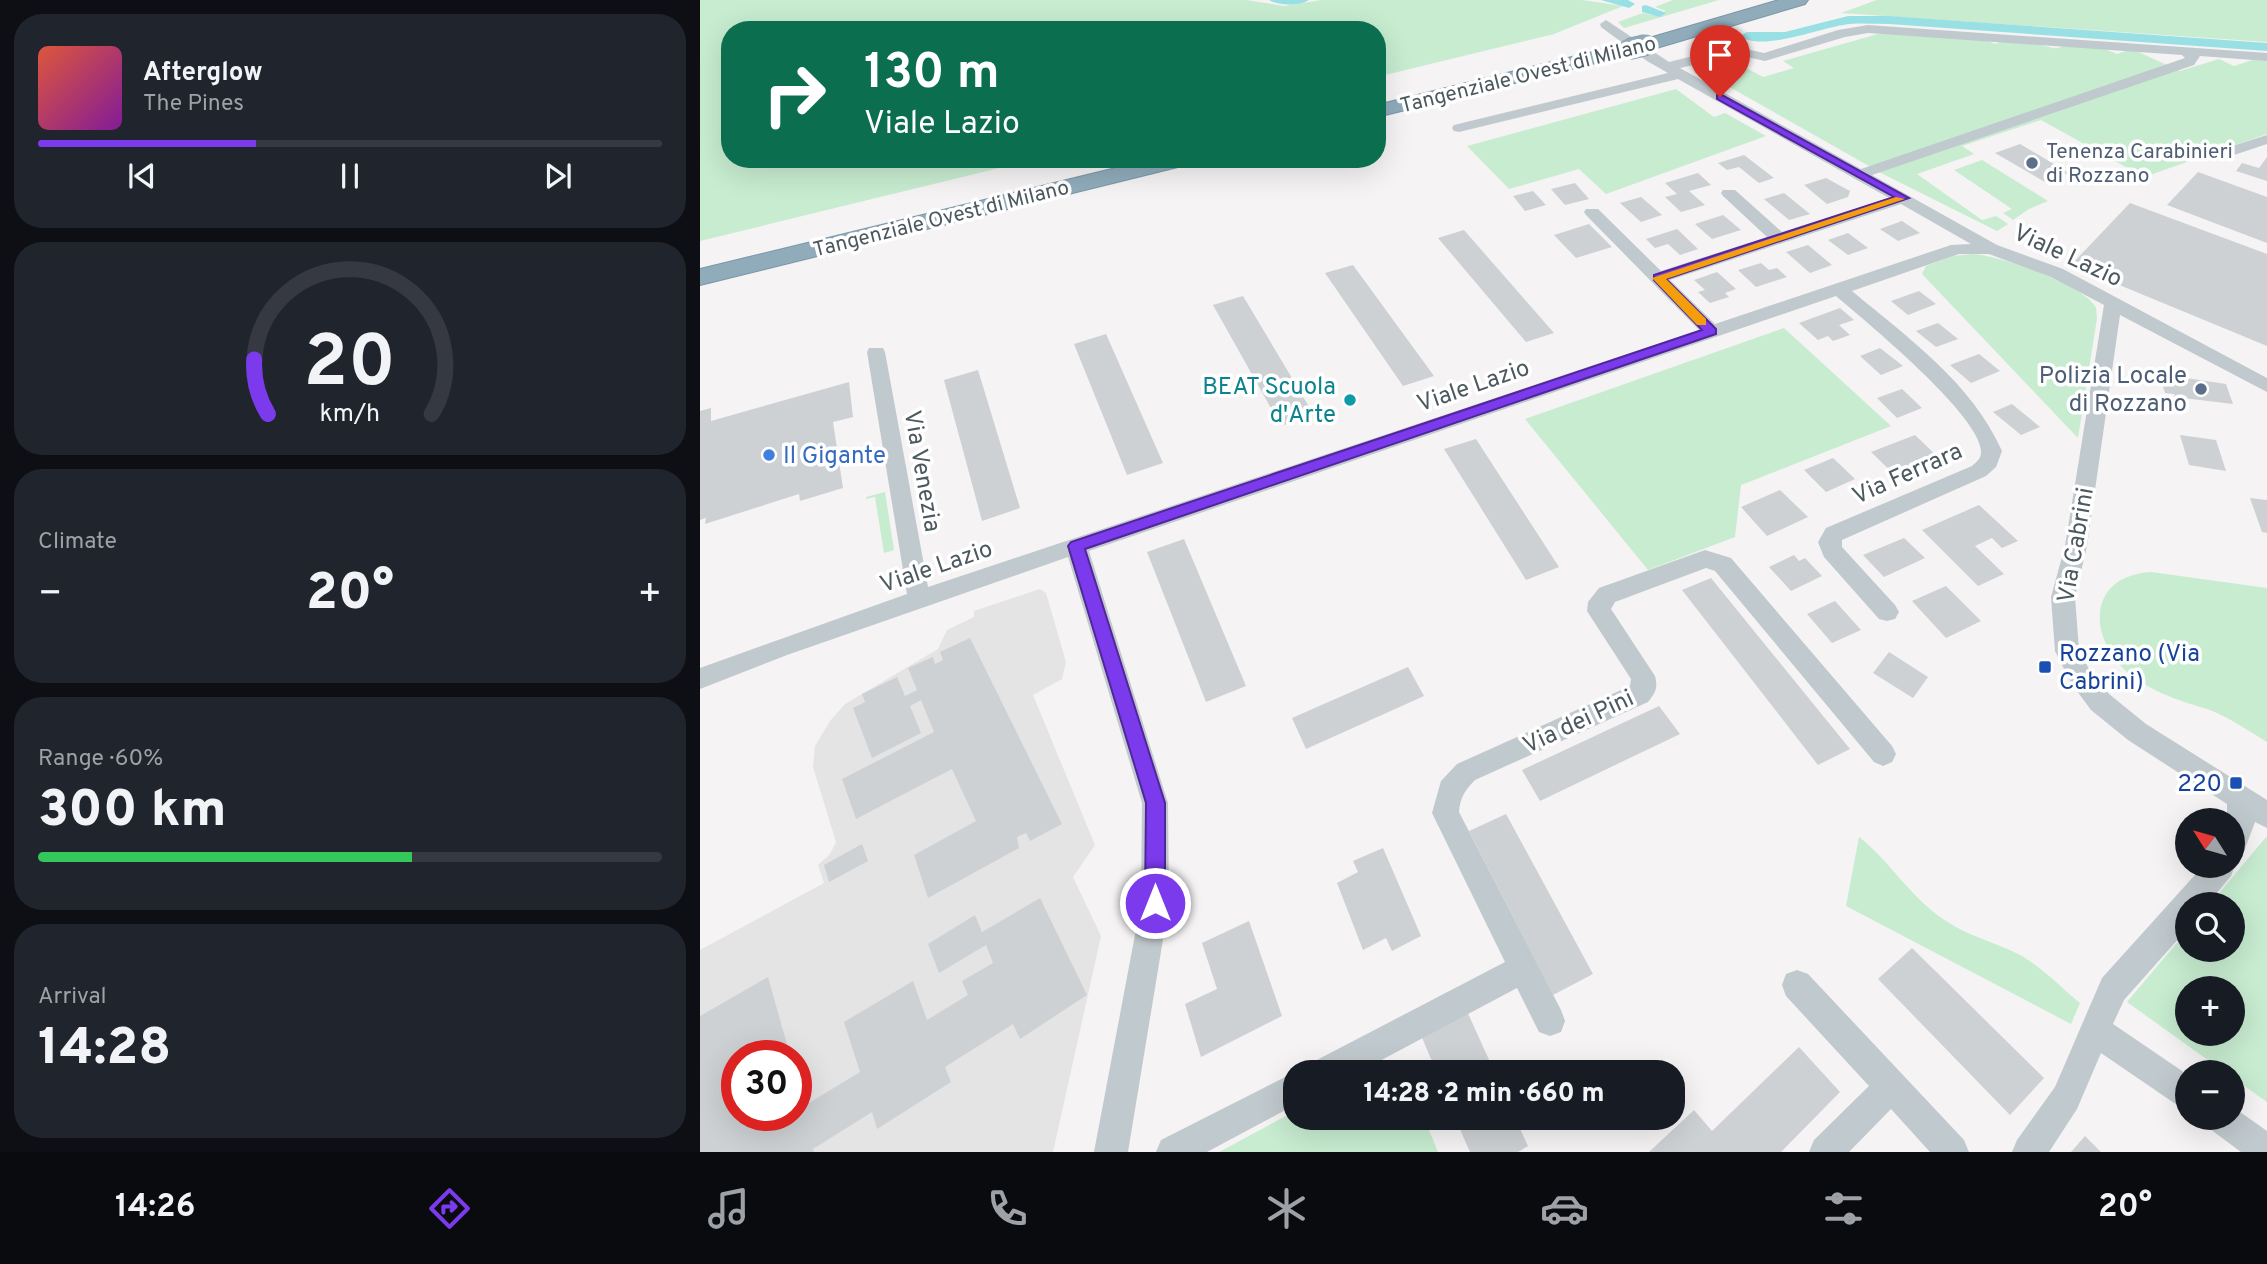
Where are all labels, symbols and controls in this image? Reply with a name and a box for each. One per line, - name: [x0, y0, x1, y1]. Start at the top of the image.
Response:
- pin: [1690, 25, 1750, 97]
- street label: Tangenziale Ovest di Milano: [1398, 31, 1659, 120]
- icon: arrive: [1701, 36, 1739, 74]
- text: 130 m: [864, 44, 1000, 106]
- icon: right: [749, 49, 840, 140]
- text: Afterglow: [143, 57, 263, 90]
- text: The Pines: [143, 90, 244, 119]
- text: Viale Lazio: [864, 105, 1020, 145]
- place label: Tenenza Carabinieri di Rozzano: [2046, 139, 2233, 190]
- marker: Tenenza Carabinieri di Rozzano: [2024, 155, 2040, 171]
- icon: previous: [123, 157, 161, 195]
- icon: pause: [331, 157, 369, 195]
- icon: next: [539, 157, 577, 195]
- street label: Tangenziale Ovest di Milano: [811, 175, 1072, 264]
- street label: Viale Lazio: [2008, 219, 2126, 295]
- text: 20: [304, 321, 396, 413]
- street label: Viale Lazio: [1414, 354, 1534, 420]
- place label: Polizia Locale di Rozzano: [2039, 362, 2187, 420]
- place label: BEAT Scuola d'Arte: [1202, 373, 1336, 431]
- marker: Polizia Locale di Rozzano: [2193, 381, 2209, 397]
- marker: BEAT Scuola d'Arte: [1342, 392, 1358, 408]
- text: km/h: [320, 399, 380, 431]
- street label: Via Venezia: [896, 408, 946, 534]
- street label: Via Ferrara: [1848, 437, 1967, 512]
- place label: Il Gigante: [783, 442, 886, 472]
- marker: Il Gigante: [761, 447, 777, 463]
- street label: Via Cabrini: [2052, 485, 2102, 605]
- text: Climate: [38, 528, 117, 557]
- street label: Viale Lazio: [877, 535, 997, 601]
- text: 20°: [306, 562, 394, 628]
- text: −: [38, 571, 63, 620]
- text: +: [637, 571, 662, 620]
- place label: Rozzano (Via Cabrini): [2059, 640, 2200, 698]
- marker: Rozzano (Via Cabrini): [2037, 659, 2053, 675]
- street label: Via dei Pini: [1519, 684, 1639, 762]
- text: Range · 60%: [38, 745, 163, 774]
- place label: 220: [2177, 770, 2222, 800]
- marker: 220: [2228, 775, 2244, 791]
- text: 300 km: [38, 779, 226, 845]
- north arrow: [2175, 808, 2245, 878]
- map controls: [2175, 808, 2245, 1130]
- position arrow: [1118, 866, 1192, 940]
- button: search: [2175, 892, 2245, 962]
- button: +: [2175, 976, 2245, 1046]
- text: Arrival: [38, 983, 107, 1012]
- text: 14:28: [38, 1017, 171, 1083]
- speed limit sign: 30: [721, 1040, 812, 1131]
- button: −: [2175, 1060, 2245, 1130]
- text: 14:28 · 2 min · 660 m: [1363, 1078, 1605, 1111]
- icon: directions: [425, 1184, 474, 1233]
- icon: music: [704, 1184, 753, 1233]
- icon: phone: [983, 1184, 1032, 1233]
- icon: climate: [1262, 1184, 1311, 1233]
- icon: car: [1540, 1184, 1589, 1233]
- icon: filters: [1819, 1184, 1868, 1233]
- text: 14:26: [115, 1188, 195, 1228]
- text: 20°: [2098, 1188, 2152, 1228]

